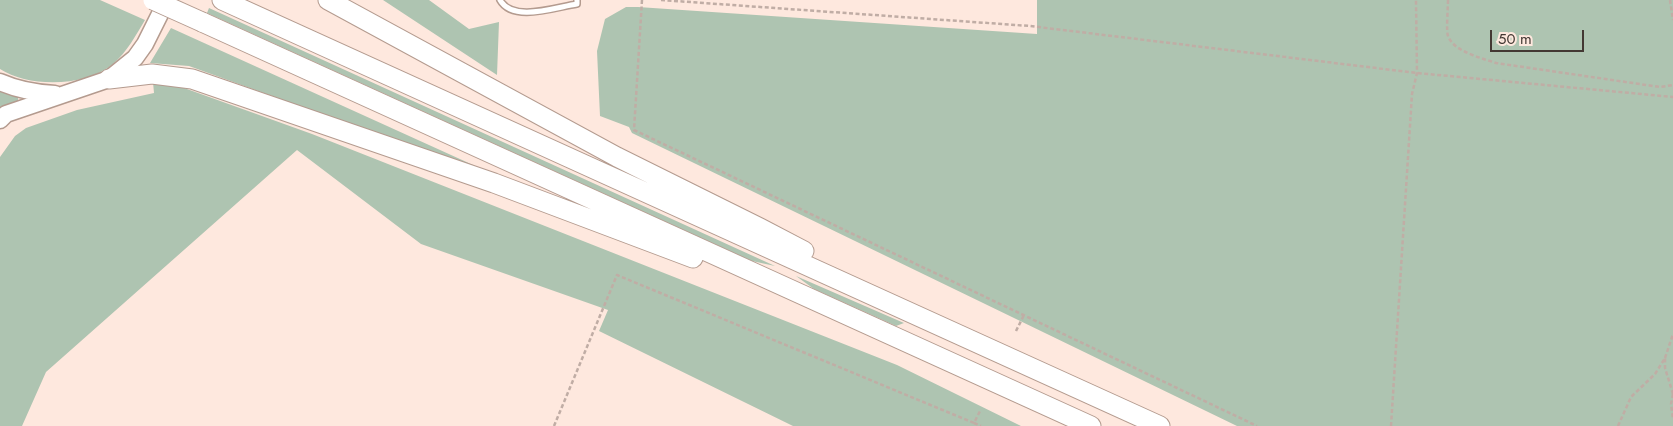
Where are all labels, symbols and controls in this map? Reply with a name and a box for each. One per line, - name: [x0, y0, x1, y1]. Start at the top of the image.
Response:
- scale bar: [1493, 20, 1587, 52]
- text: 50 m: [1498, 28, 1532, 50]

